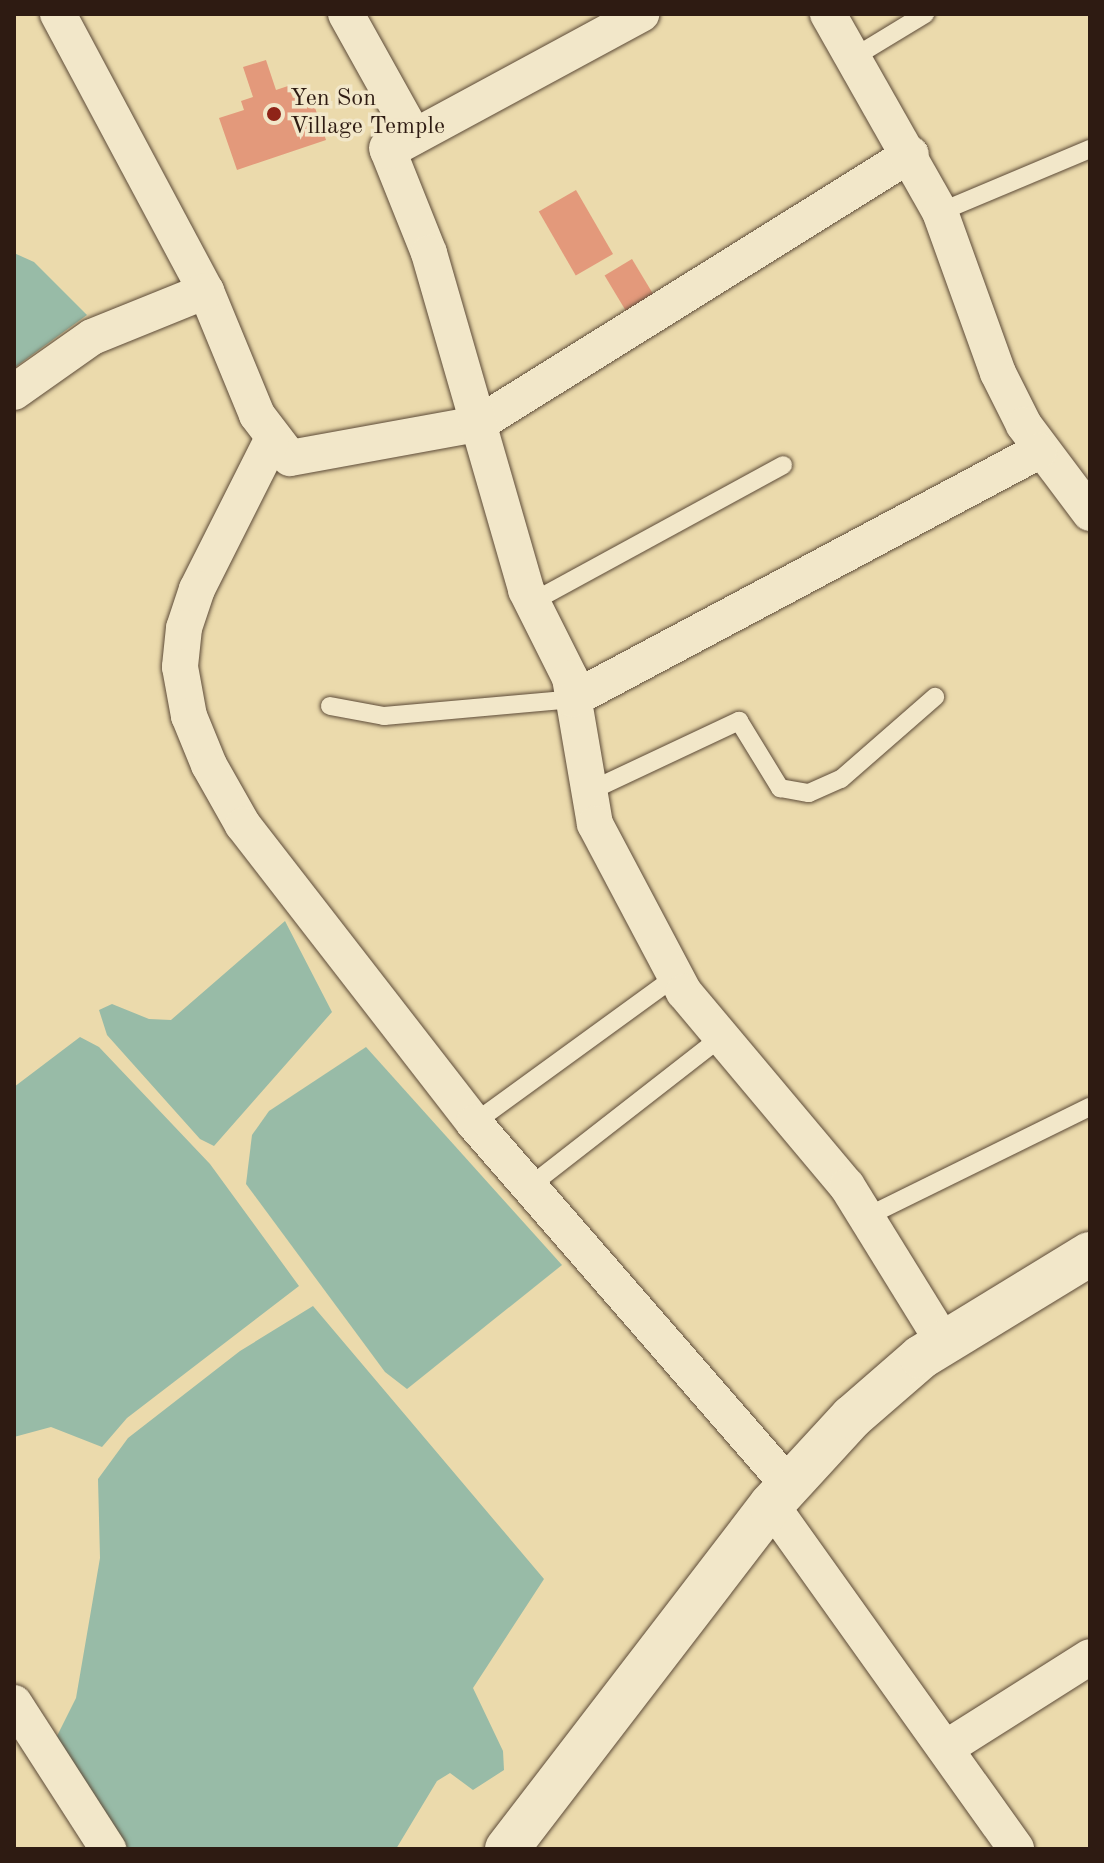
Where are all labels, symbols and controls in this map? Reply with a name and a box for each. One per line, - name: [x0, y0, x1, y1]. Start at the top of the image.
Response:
- place label: Yen Son Village Temple: [290, 86, 445, 142]
- marker: Yen Son Village Temple: [265, 105, 283, 123]

